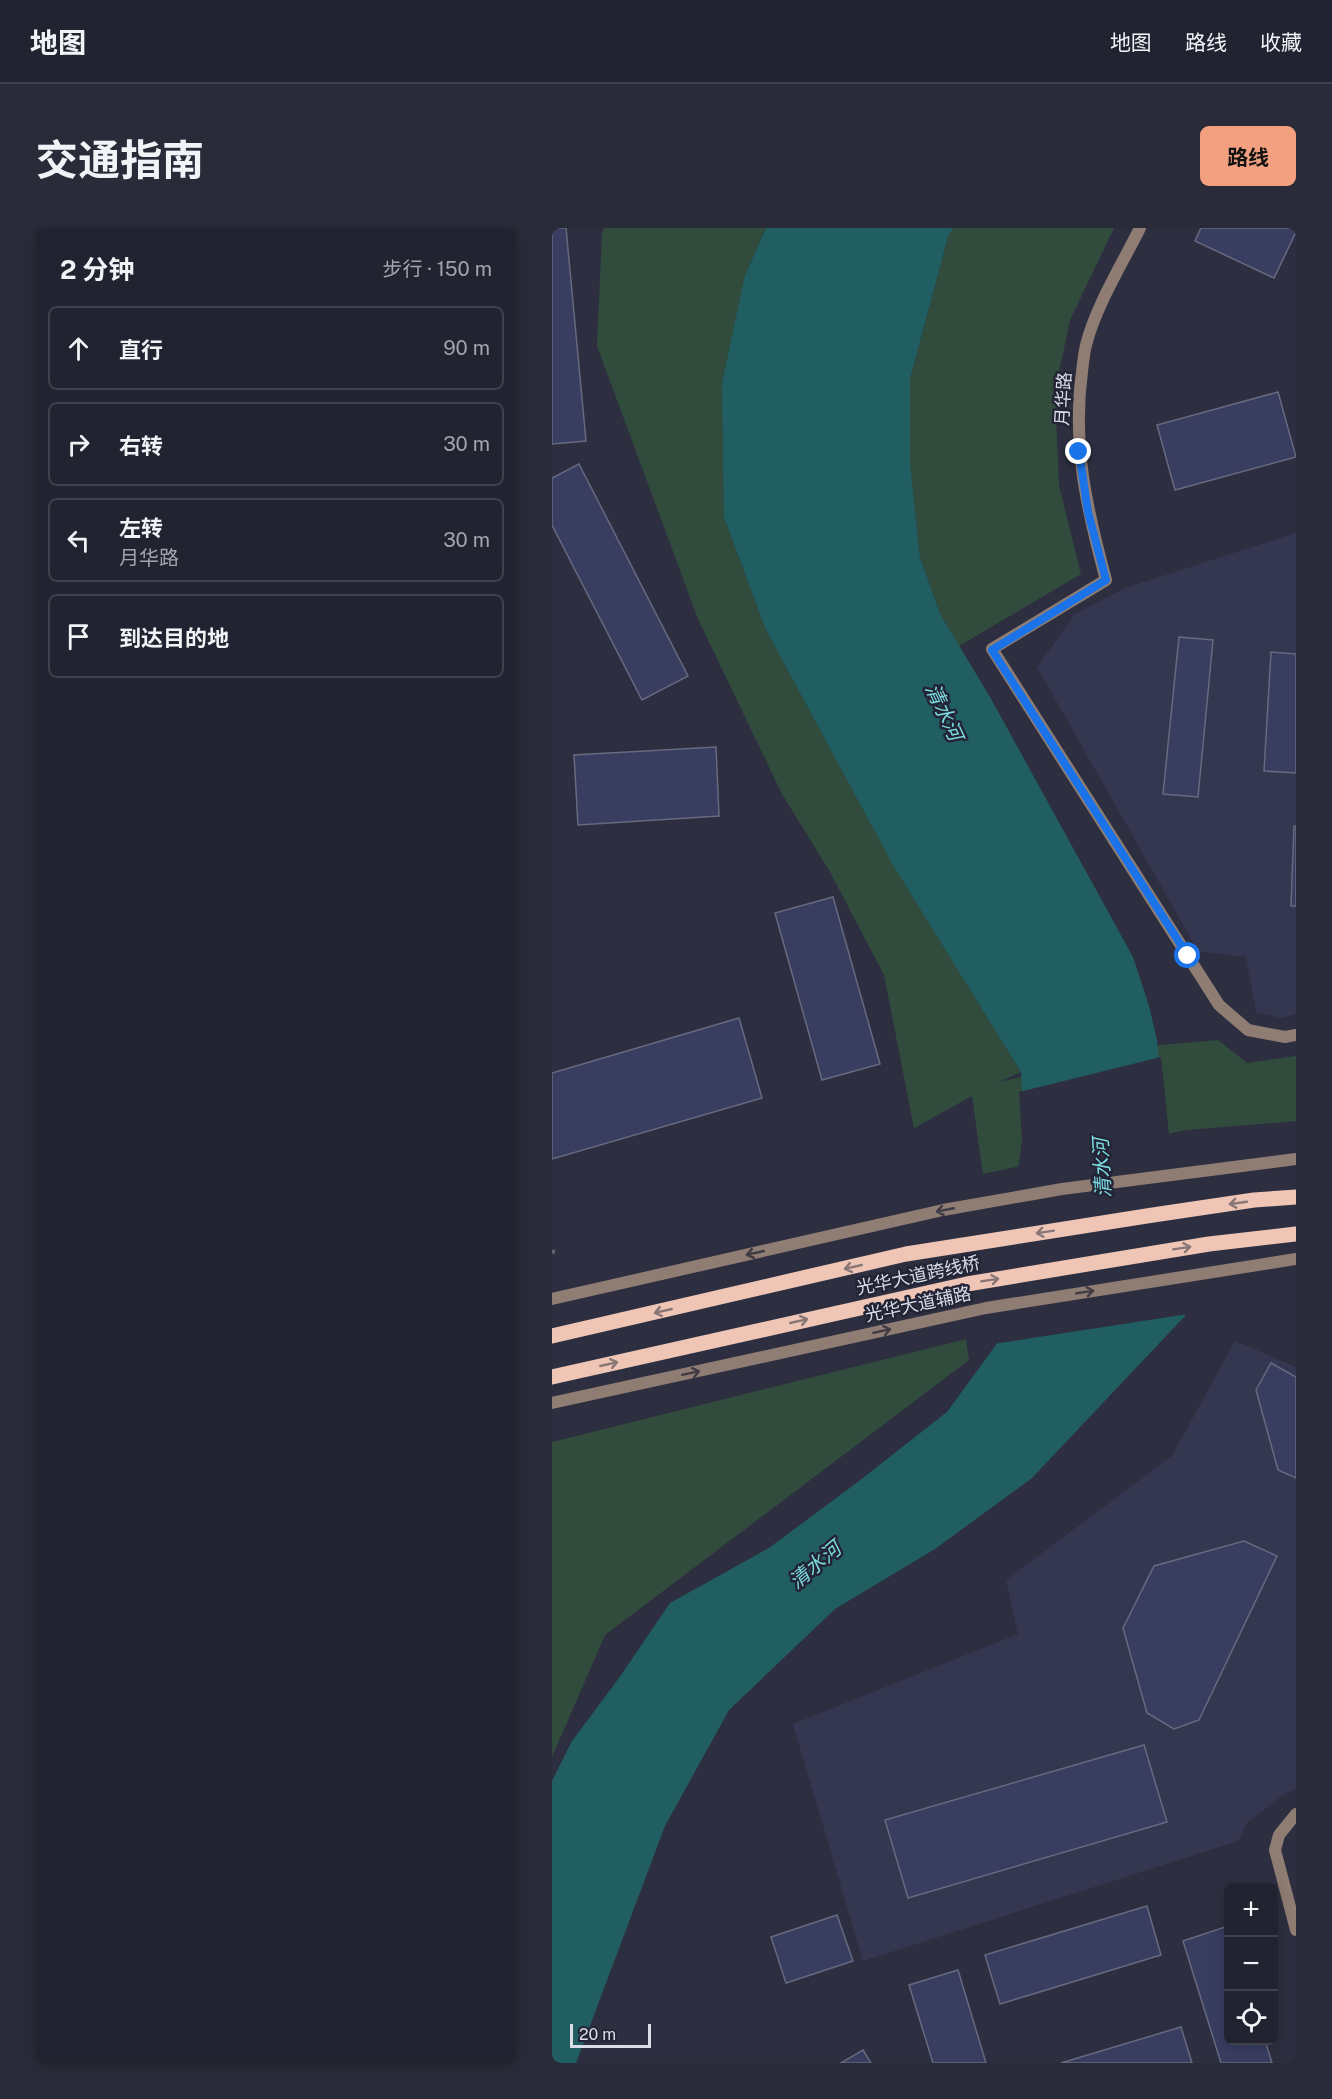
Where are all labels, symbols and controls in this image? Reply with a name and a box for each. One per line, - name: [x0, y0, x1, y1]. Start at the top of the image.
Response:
- text: 地图: [30, 26, 86, 59]
- text: 地图: [1110, 30, 1152, 55]
- text: 路线: [1185, 30, 1227, 55]
- text: 收藏: [1260, 30, 1302, 55]
- button: 路线: [1200, 126, 1296, 186]
- text: 交通指南: [36, 135, 204, 184]
- text: 2 分钟: [60, 254, 134, 285]
- text: 步行 · 150 m: [382, 257, 492, 281]
- icon: ahead: [62, 332, 95, 365]
- text: 90 m: [443, 336, 490, 360]
- text: 直行: [119, 337, 163, 363]
- street label: 月华路: [1051, 371, 1075, 427]
- icon: right: [62, 428, 95, 461]
- text: 30 m: [443, 432, 490, 456]
- text: 右转: [119, 433, 163, 459]
- route end: [1065, 438, 1091, 464]
- text: 左转: [119, 515, 163, 541]
- icon: left: [62, 524, 95, 557]
- text: 30 m: [443, 528, 490, 552]
- text: 月华路: [119, 546, 179, 570]
- icon: arrive: [62, 620, 95, 653]
- text: 到达目的地: [119, 625, 229, 651]
- water label: 清水河: [920, 680, 969, 748]
- route start: [1174, 942, 1200, 968]
- water label: 清水河: [1088, 1133, 1116, 1199]
- one-way arrow: [1228, 1197, 1248, 1208]
- one-way arrow: [936, 1205, 955, 1216]
- one-way arrow: [1036, 1227, 1055, 1238]
- one-way arrow: [1172, 1242, 1192, 1253]
- one-way arrow: [746, 1247, 765, 1259]
- street label: 光华大道跨线桥: [854, 1252, 982, 1298]
- one-way arrow: [844, 1261, 863, 1273]
- one-way arrow: [980, 1274, 999, 1285]
- street label: 光华大道辅路: [863, 1283, 973, 1325]
- one-way arrow: [1075, 1286, 1094, 1297]
- one-way arrow: [654, 1306, 673, 1318]
- one-way arrow: [789, 1315, 809, 1326]
- one-way arrow: [872, 1324, 891, 1336]
- one-way arrow: [599, 1357, 618, 1369]
- one-way arrow: [681, 1366, 700, 1378]
- water label: 清水河: [784, 1534, 849, 1593]
- map controls: [1224, 1883, 1278, 2045]
- button: +: [1224, 1883, 1278, 1937]
- button: −: [1224, 1937, 1278, 1991]
- button: locate: [1224, 1991, 1278, 2045]
- scale bar: [570, 2021, 651, 2048]
- text: 20 m: [579, 2025, 616, 2044]

